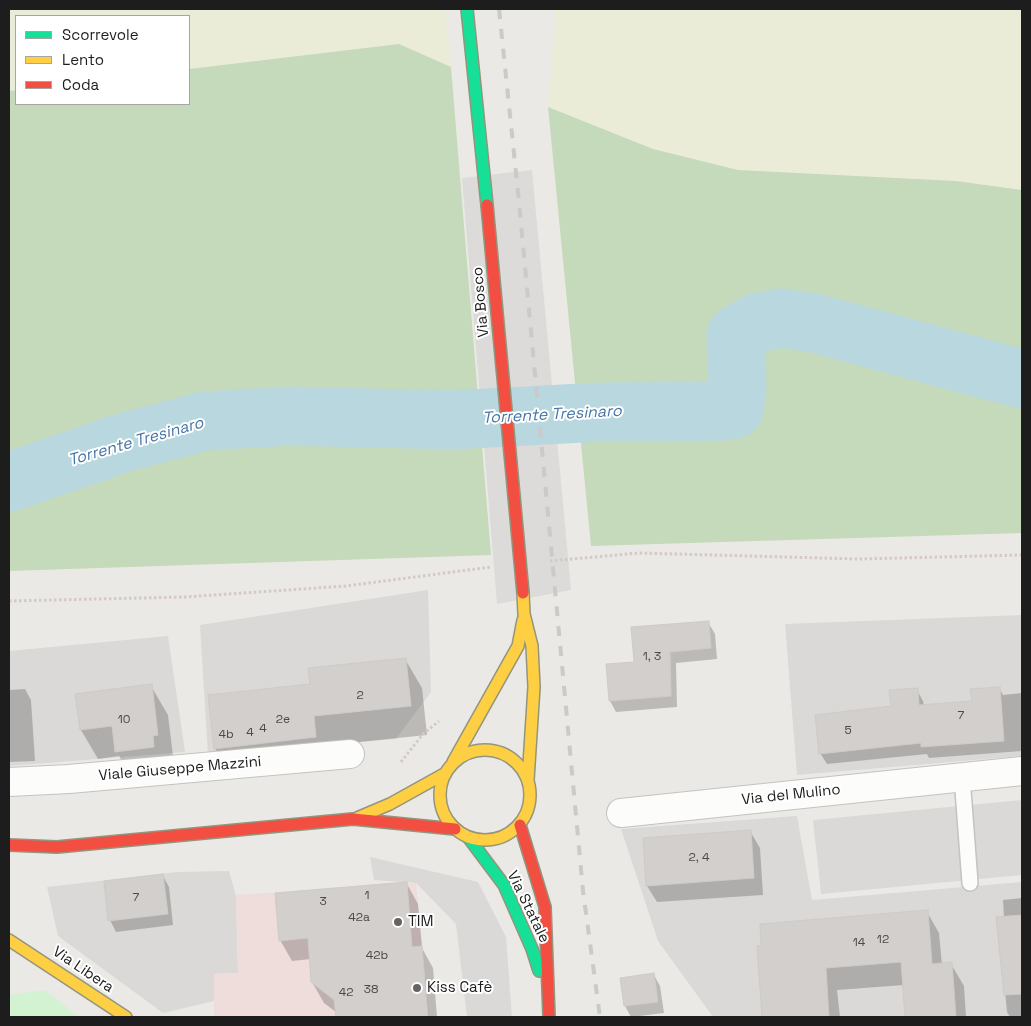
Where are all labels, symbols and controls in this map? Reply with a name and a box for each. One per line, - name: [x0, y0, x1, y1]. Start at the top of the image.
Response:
- legend: [15, 15, 190, 105]
- text: Scorrevole: [62, 25, 139, 44]
- text: Lento: [62, 50, 104, 69]
- text: Coda: [62, 75, 99, 94]
- street label: Via Bosco: [469, 266, 493, 338]
- water label: Torrente Tresinaro: [482, 402, 622, 428]
- water label: Torrente Tresinaro: [66, 414, 206, 470]
- house number: 1, 3: [643, 650, 661, 664]
- house number: 2: [356, 689, 364, 703]
- house number: 7: [958, 709, 964, 723]
- house number: 10: [118, 713, 130, 727]
- house number: 2e: [276, 713, 290, 727]
- house number: 4: [259, 722, 267, 736]
- house number: 5: [844, 724, 852, 738]
- house number: 4: [246, 726, 254, 740]
- house number: 4b: [218, 728, 234, 742]
- street label: Viale Giuseppe Mazzini: [98, 753, 262, 785]
- street label: Via del Mulino: [741, 781, 841, 809]
- house number: 2, 4: [689, 851, 709, 865]
- street label: Via Statale: [503, 868, 553, 946]
- house number: 1: [364, 889, 370, 903]
- house number: 7: [133, 891, 139, 905]
- house number: 3: [319, 895, 327, 909]
- house number: 42a: [348, 911, 370, 925]
- place label: TIM: [408, 913, 433, 931]
- marker: TIM: [392, 916, 404, 928]
- house number: 12: [877, 933, 889, 947]
- house number: 14: [853, 936, 865, 950]
- street label: Via Libera: [49, 943, 117, 997]
- house number: 42b: [366, 949, 388, 963]
- place label: Kiss Cafè: [427, 979, 492, 997]
- marker: Kiss Cafè: [411, 982, 423, 994]
- house number: 38: [364, 983, 378, 997]
- house number: 42: [339, 986, 353, 1000]

